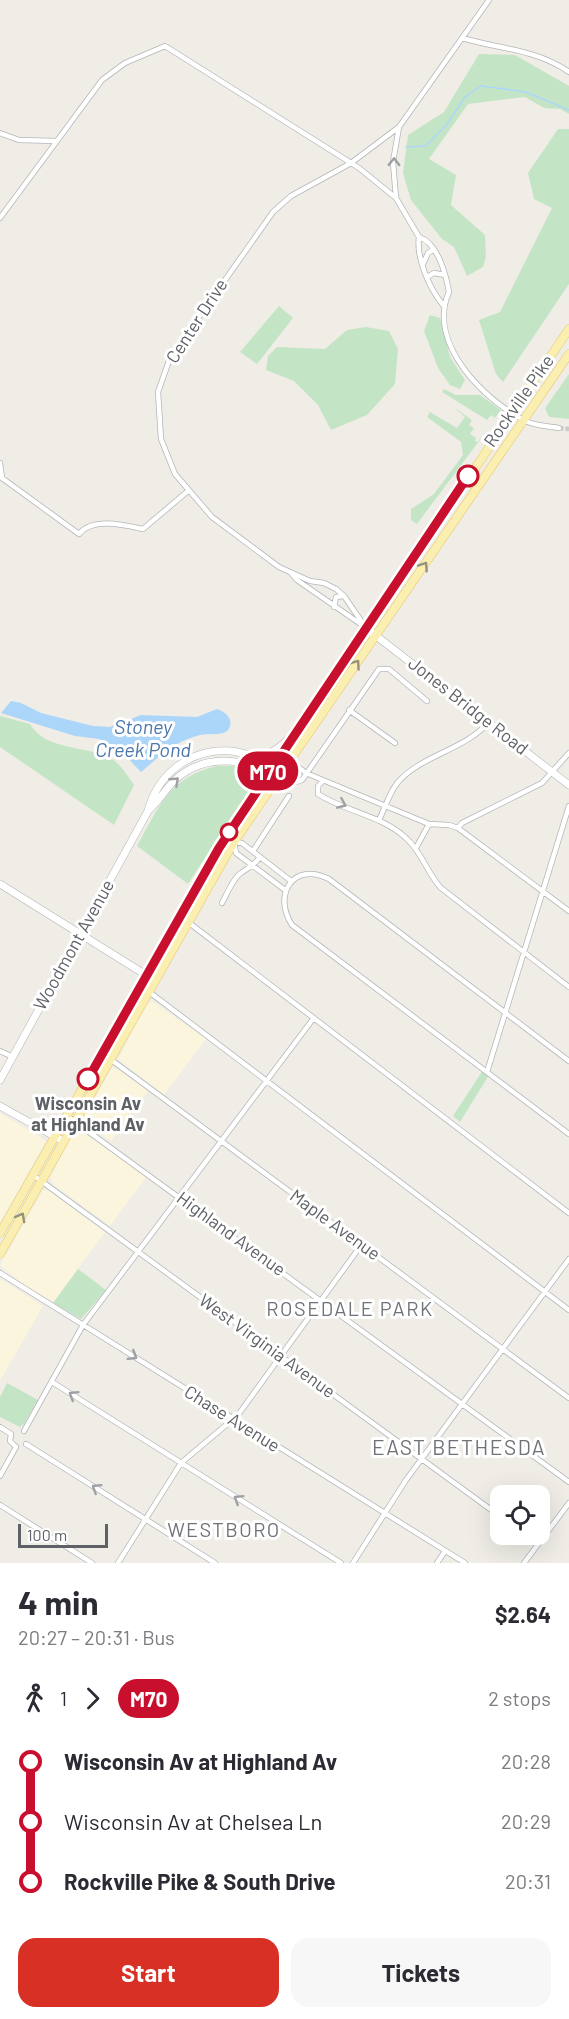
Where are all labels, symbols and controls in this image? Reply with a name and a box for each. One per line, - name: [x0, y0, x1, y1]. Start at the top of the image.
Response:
- one-way arrow: [388, 158, 400, 167]
- street label: Center Drive: [161, 274, 232, 367]
- street label: Rockville Pike: [478, 350, 558, 451]
- unlabelled marker: [457, 465, 479, 487]
- one-way arrow: [417, 561, 428, 572]
- street label: Jones Bridge Road: [404, 651, 533, 759]
- one-way arrow: [349, 660, 360, 671]
- water label: Stoney Creek Pond: [95, 714, 191, 761]
- line badge: M70: [234, 752, 302, 790]
- text: M70: [249, 759, 287, 784]
- one-way arrow: [167, 778, 178, 789]
- one-way arrow: [335, 797, 346, 809]
- unlabelled marker: [220, 823, 238, 841]
- street label: Woodmont Avenue: [28, 875, 118, 1014]
- marker: Wisconsin Av at Highland Av: [77, 1068, 99, 1090]
- place label: Wisconsin Av at Highland Av: [31, 1092, 145, 1135]
- street label: Maple Avenue: [286, 1184, 385, 1264]
- street label: Highland Avenue: [173, 1186, 290, 1280]
- one-way arrow: [14, 1213, 25, 1223]
- street label: West Virginia Avenue: [195, 1288, 340, 1402]
- district label: ROSEDALE PARK: [266, 1296, 434, 1320]
- one-way arrow: [127, 1349, 137, 1361]
- street label: Chase Avenue: [181, 1380, 285, 1456]
- one-way arrow: [68, 1392, 79, 1403]
- district label: EAST BETHESDA: [372, 1434, 546, 1459]
- one-way arrow: [92, 1484, 102, 1496]
- map controls: [490, 1485, 550, 1545]
- button: locate: [490, 1485, 550, 1545]
- one-way arrow: [234, 1494, 244, 1506]
- district label: WESTBORO: [167, 1517, 281, 1541]
- scale bar: [18, 1521, 108, 1548]
- text: 100 m: [27, 1525, 67, 1544]
- text: 4 min: [18, 1582, 99, 1622]
- text: $2.64: [495, 1601, 551, 1627]
- text: 20:27 – 20:31 · Bus: [18, 1625, 175, 1649]
- icon: walk: [18, 1682, 51, 1715]
- icon: forward: [76, 1682, 109, 1715]
- text: 1: [60, 1686, 67, 1710]
- text: M70: [130, 1686, 167, 1711]
- text: 2 stops: [488, 1686, 551, 1710]
- text: Wisconsin Av at Highland Av: [64, 1748, 337, 1774]
- text: 20:28: [501, 1749, 551, 1773]
- text: Wisconsin Av at Chelsea Ln: [64, 1808, 322, 1834]
- text: 20:29: [501, 1809, 551, 1833]
- text: Rockville Pike & South Drive: [64, 1868, 336, 1894]
- text: 20:31: [505, 1869, 551, 1893]
- button: Start: [18, 1938, 279, 2007]
- button: Tickets: [291, 1938, 551, 2007]

